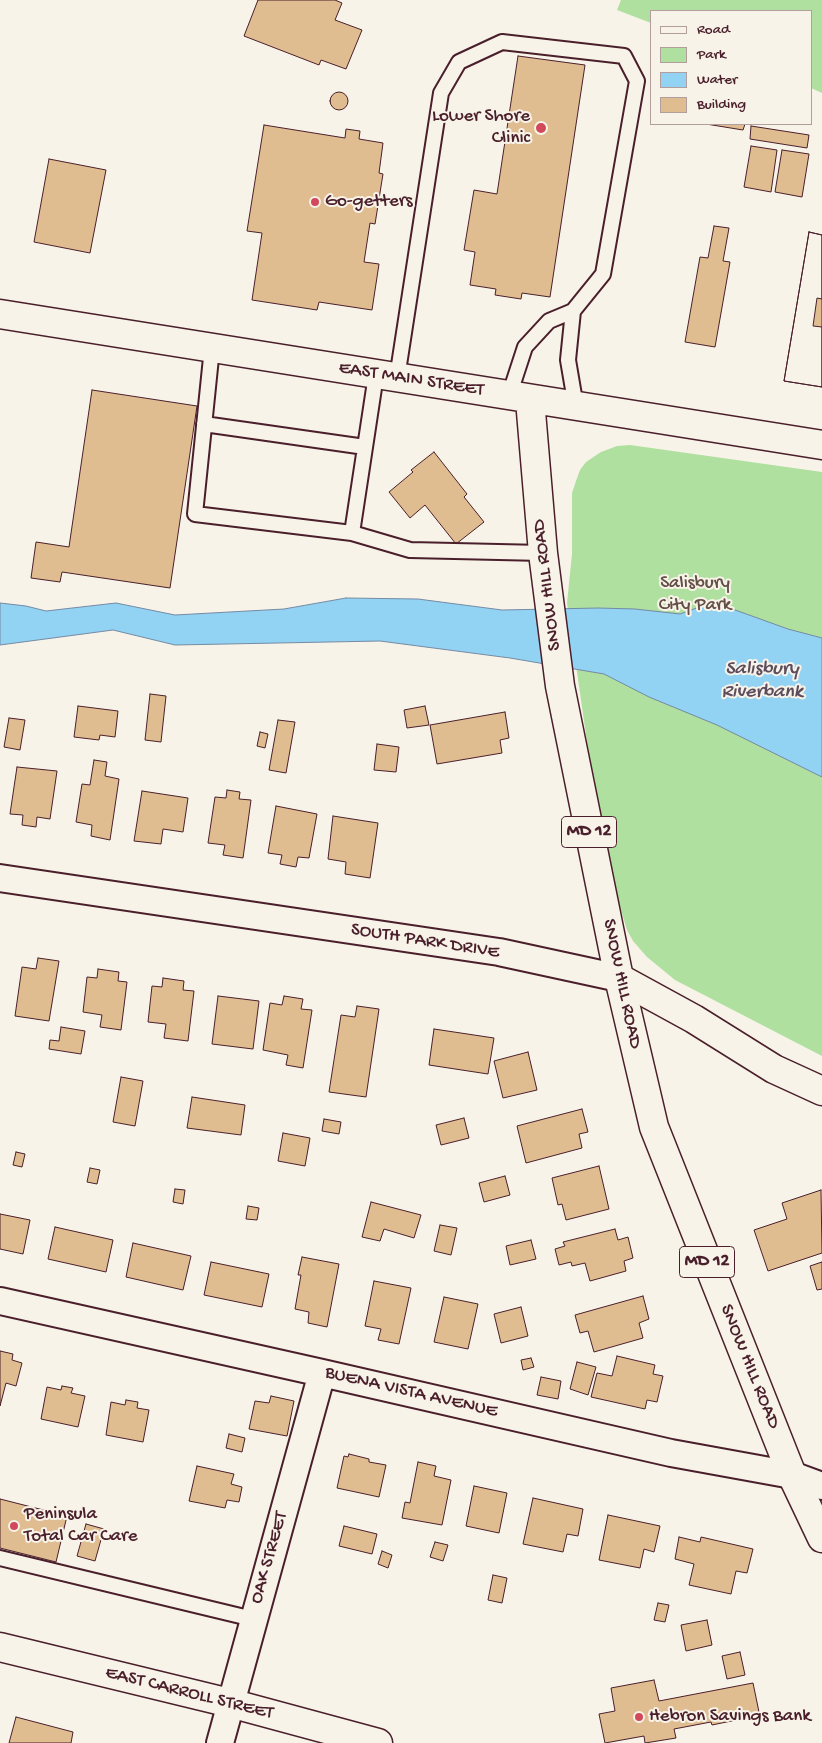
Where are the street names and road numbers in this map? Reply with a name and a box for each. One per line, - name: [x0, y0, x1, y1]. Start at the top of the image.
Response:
- street label: EAST MAIN STREET: [337, 357, 485, 403]
- street label: SNOW HILL ROAD: [529, 518, 567, 652]
- road number: MD 12: [562, 816, 616, 848]
- street label: SNOW HILL ROAD: [596, 917, 646, 1051]
- street label: SOUTH PARK DRIVE: [349, 919, 501, 965]
- road number: MD 12: [680, 1246, 734, 1278]
- street label: SNOW HILL ROAD: [714, 1301, 784, 1433]
- street label: BUENA VISTA AVENUE: [322, 1362, 500, 1424]
- street label: OAK STREET: [246, 1509, 294, 1607]
- street label: EAST CARROLL STREET: [103, 1662, 275, 1726]

